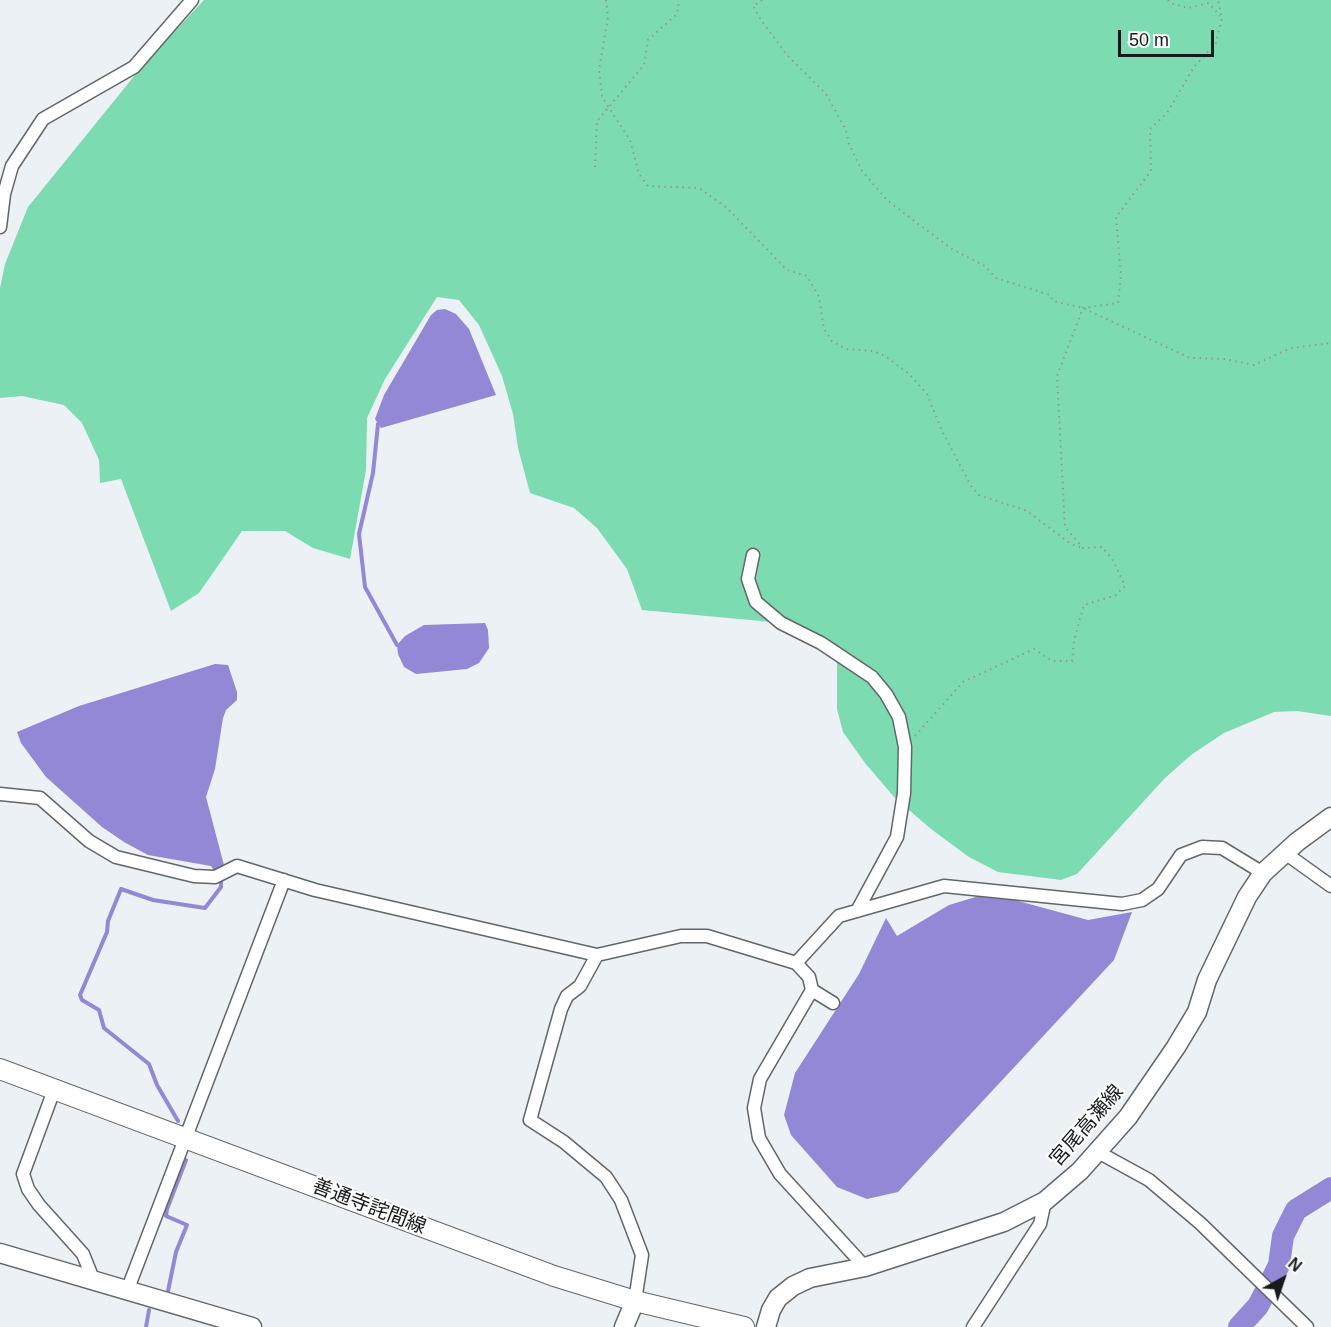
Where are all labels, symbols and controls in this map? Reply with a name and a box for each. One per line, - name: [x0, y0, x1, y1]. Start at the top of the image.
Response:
- scale bar: [1121, 18, 1217, 56]
- text: 50 m: [1129, 30, 1169, 50]
- street label: 宮尾高瀬線: [1045, 1080, 1129, 1172]
- street label: 善通寺詫間線: [309, 1174, 429, 1240]
- north arrow: [1253, 1249, 1313, 1309]
- text: N: [1285, 1255, 1305, 1275]

